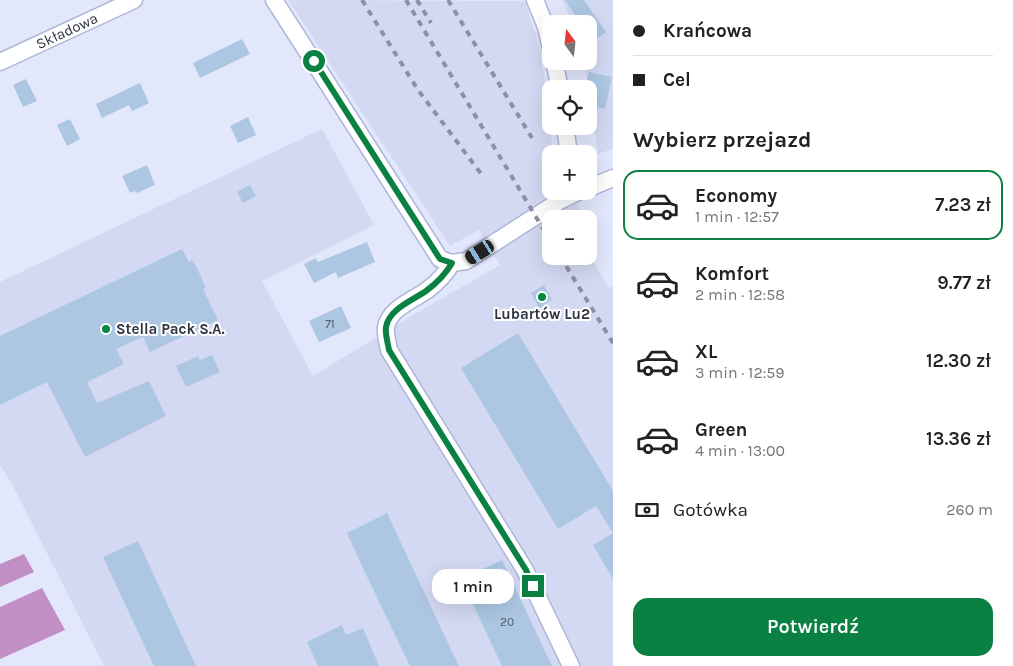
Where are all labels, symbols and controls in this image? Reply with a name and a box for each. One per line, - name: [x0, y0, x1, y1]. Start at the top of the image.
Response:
- street label: Składowa: [33, 9, 101, 53]
- north arrow: [542, 15, 598, 70]
- map controls: [542, 15, 597, 265]
- text: Krańcowa: [663, 20, 752, 42]
- route start: [303, 50, 325, 72]
- text: Cel: [663, 69, 691, 91]
- button: locate: [542, 80, 597, 135]
- text: Wybierz przejazd: [633, 127, 812, 153]
- button: +: [542, 145, 597, 200]
- icon: car: [635, 183, 680, 228]
- text: Economy: [695, 185, 777, 207]
- text: 7.23 zł: [935, 194, 991, 216]
- text: 1 min · 12:57: [695, 207, 779, 226]
- button: −: [542, 210, 597, 265]
- car: [463, 238, 496, 266]
- icon: car: [635, 261, 680, 306]
- text: Komfort: [695, 263, 769, 285]
- text: 9.77 zł: [937, 272, 991, 294]
- text: 2 min · 12:58: [695, 285, 785, 304]
- marker: Lubartów Lu2: [536, 291, 548, 303]
- place label: Lubartów Lu2: [494, 305, 590, 323]
- house number: 71: [325, 317, 335, 331]
- place label: Stella Pack S.A.: [116, 320, 225, 338]
- marker: Stella Pack S.A.: [100, 323, 112, 335]
- icon: car: [635, 339, 680, 384]
- text: XL: [695, 341, 717, 363]
- text: 12.30 zł: [926, 350, 991, 372]
- text: 3 min · 12:59: [695, 363, 785, 382]
- icon: car: [635, 417, 680, 462]
- text: Green: [695, 419, 747, 441]
- text: 13.36 zł: [926, 428, 991, 450]
- text: 4 min · 13:00: [695, 441, 785, 460]
- icon: cash: [633, 496, 661, 524]
- text: Gotówka: [673, 499, 748, 521]
- text: 260 m: [946, 500, 993, 519]
- callout: 1 min: [433, 568, 516, 604]
- route end: [522, 575, 544, 597]
- text: 1 min: [453, 577, 493, 596]
- button: Potwierdź: [633, 598, 993, 656]
- house number: 20: [500, 615, 514, 629]

